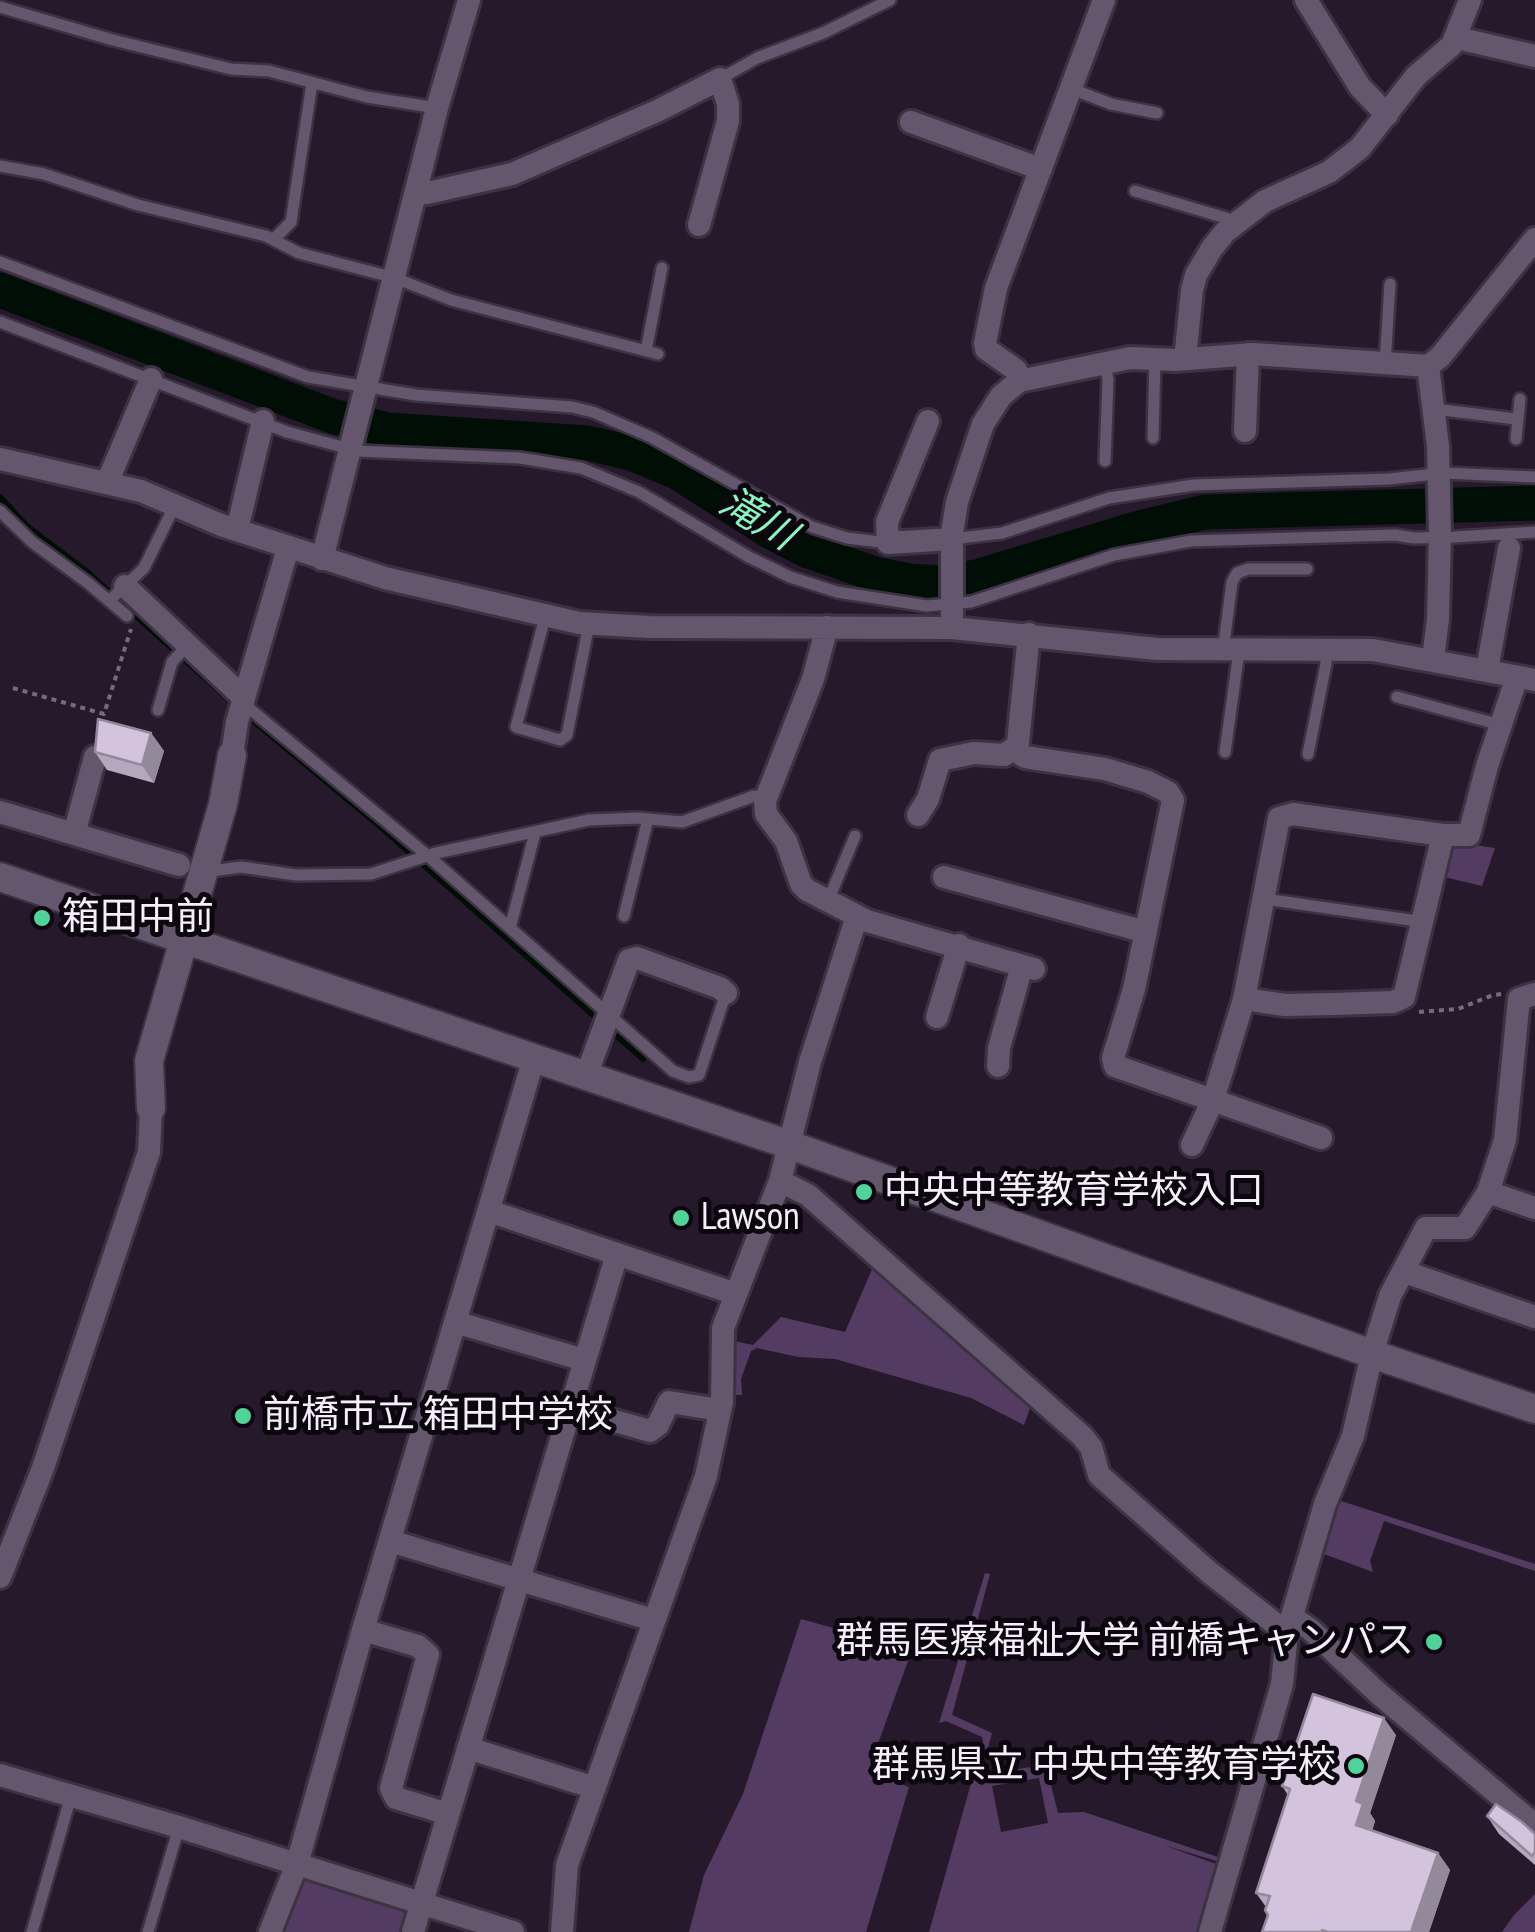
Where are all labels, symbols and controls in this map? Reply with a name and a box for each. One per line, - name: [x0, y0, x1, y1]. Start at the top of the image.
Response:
- water label: 滝川: [710, 479, 804, 561]
- place label: 箱田中前: [62, 895, 214, 941]
- marker: 箱田中前: [31, 907, 53, 929]
- place label: 中央中等教育学校入口: [884, 1169, 1264, 1215]
- marker: 中央中等教育学校入口: [853, 1181, 875, 1203]
- place label: Lawson: [701, 1195, 800, 1241]
- marker: Lawson: [670, 1207, 692, 1229]
- place label: 前橋市立 箱田中学校: [263, 1393, 613, 1439]
- marker: 前橋市立 箱田中学校: [232, 1405, 254, 1427]
- place label: 群馬医療福祉大学 前橋キャンパス: [836, 1619, 1414, 1665]
- marker: 群馬医療福祉大学 前橋キャンパス: [1423, 1631, 1445, 1653]
- place label: 群馬県立 中央中等教育学校: [872, 1743, 1336, 1789]
- marker: 群馬県立 中央中等教育学校: [1345, 1755, 1367, 1777]

